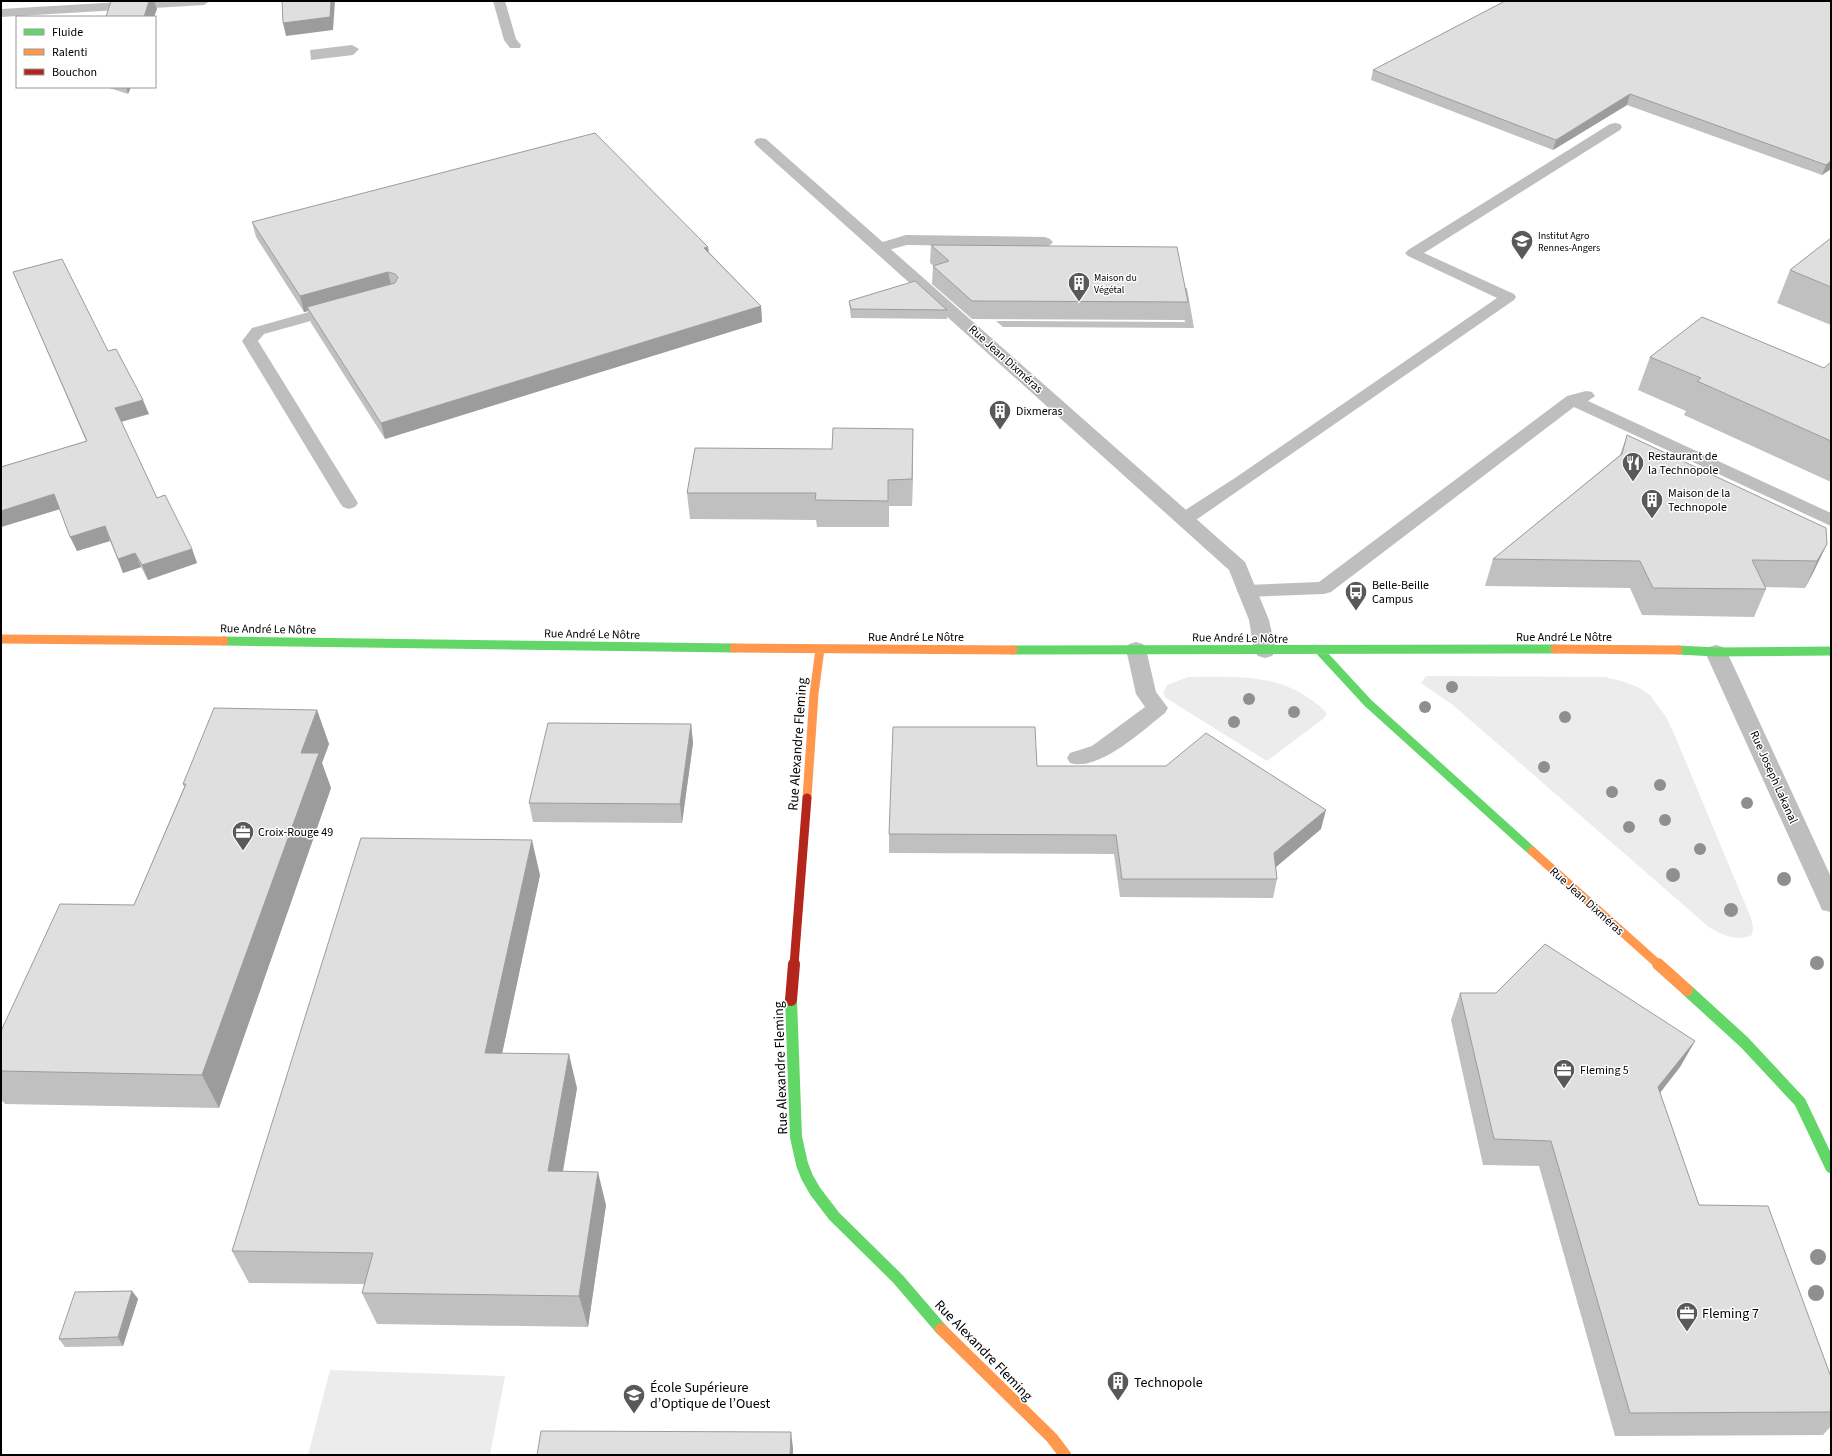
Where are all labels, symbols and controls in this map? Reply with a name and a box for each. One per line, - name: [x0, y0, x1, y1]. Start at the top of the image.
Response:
- legend: [16, 16, 156, 88]
- text: Fluide: [52, 24, 83, 41]
- text: Ralenti: [52, 44, 87, 61]
- text: Bouchon: [52, 64, 97, 81]
- school or university icon: Institut Agro Rennes-Angers: [1509, 228, 1535, 261]
- place label: Institut Agro Rennes-Angers: [1538, 229, 1600, 255]
- building icon: Maison du Végétal: [1066, 270, 1092, 303]
- place label: Maison du Végétal: [1094, 271, 1137, 297]
- street label: Rue Jean Dixméras: [965, 321, 1047, 397]
- building icon: Dixmeras: [987, 398, 1013, 431]
- place label: Dixmeras: [1016, 403, 1063, 420]
- place label: Restaurant de la Technopole: [1648, 448, 1718, 479]
- restaurant icon: Restaurant de la Technopole: [1620, 450, 1646, 483]
- place label: Maison de la Technopole: [1668, 485, 1730, 516]
- building icon: Maison de la Technopole: [1639, 487, 1665, 520]
- place label: Belle-Beille Campus: [1372, 577, 1429, 608]
- bus stop icon: Belle-Beille Campus: [1343, 579, 1369, 612]
- street label: Rue André Le Nôtre: [220, 620, 316, 639]
- street label: Rue André Le Nôtre: [544, 625, 640, 644]
- street label: Rue André Le Nôtre: [868, 629, 964, 646]
- street label: Rue André Le Nôtre: [1192, 629, 1288, 648]
- street label: Rue André Le Nôtre: [1516, 629, 1612, 646]
- street label: Rue Alexandre Fleming: [783, 677, 813, 811]
- street label: Rue Joseph Lakanal: [1745, 728, 1802, 826]
- office icon: Croix-Rouge 49: [230, 819, 256, 852]
- place label: Croix-Rouge 49: [258, 824, 333, 841]
- street label: Rue Jean Dixméras: [1546, 863, 1628, 939]
- street label: Rue Alexandre Fleming: [769, 1001, 793, 1135]
- office icon: Fleming 5: [1551, 1057, 1577, 1090]
- place label: Fleming 5: [1580, 1062, 1629, 1079]
- street label: Rue Alexandre Fleming: [930, 1296, 1037, 1406]
- office icon: Fleming 7: [1674, 1300, 1700, 1333]
- place label: Fleming 7: [1702, 1304, 1759, 1324]
- building icon: Technopole: [1105, 1369, 1131, 1402]
- place label: Technopole: [1134, 1373, 1203, 1393]
- place label: École Supérieure d’Optique de l’Ouest: [650, 1378, 770, 1414]
- school or university icon: École Supérieure d’Optique de l’Ouest: [621, 1382, 647, 1415]

